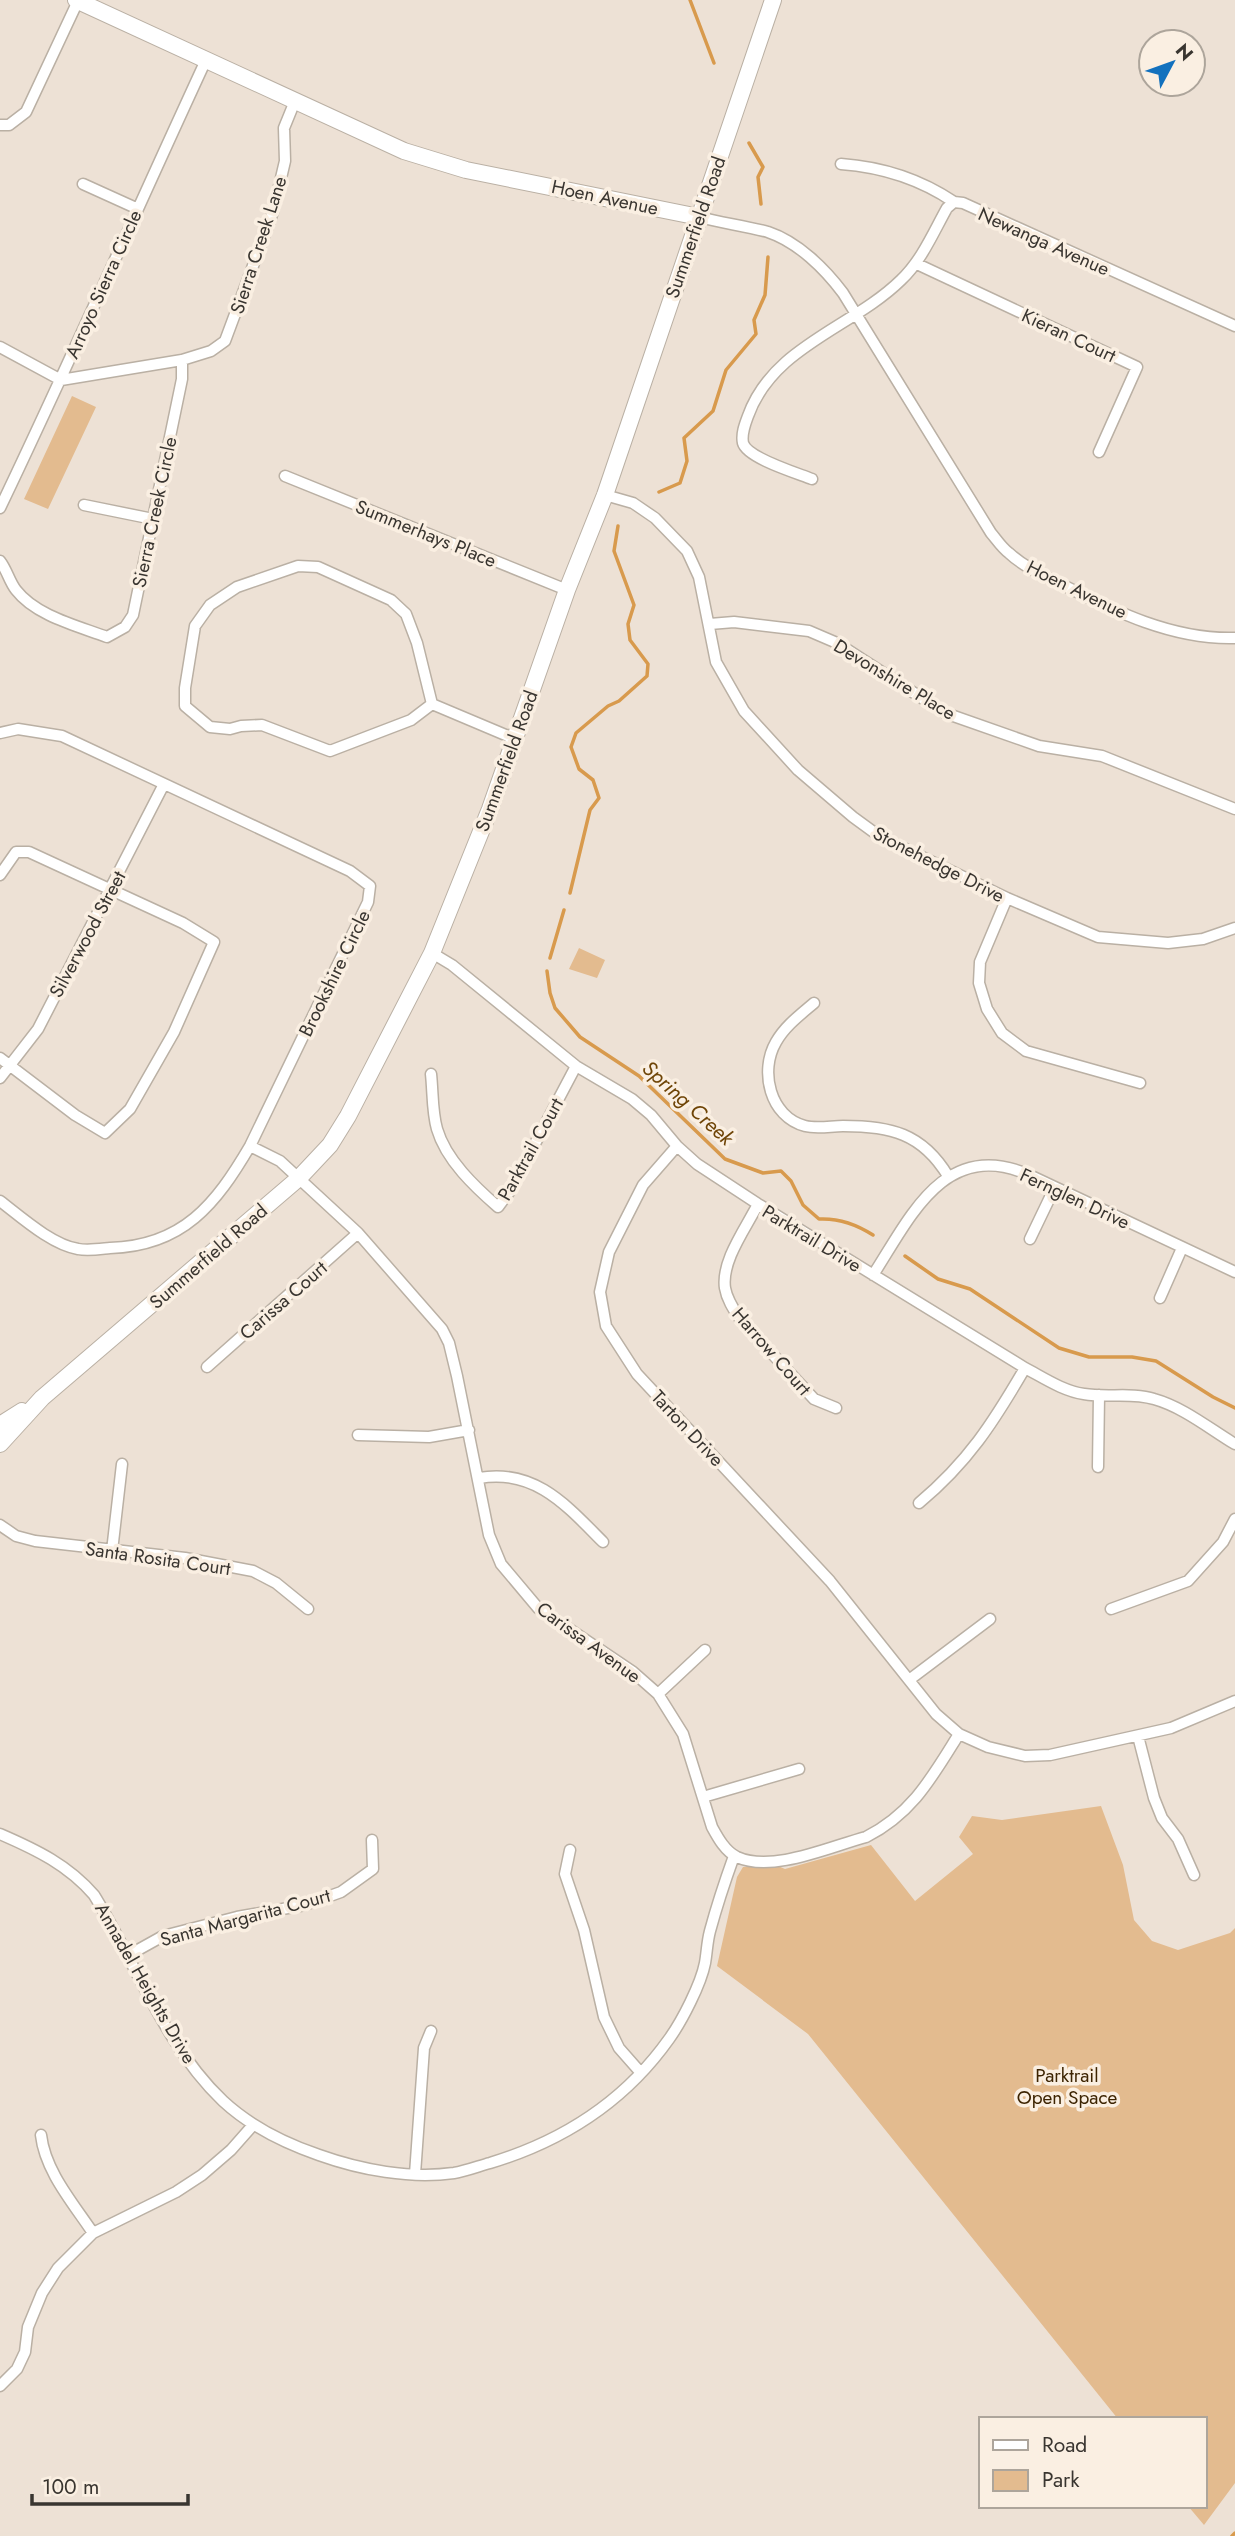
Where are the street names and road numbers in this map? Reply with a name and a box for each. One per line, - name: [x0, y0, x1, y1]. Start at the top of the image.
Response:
- street label: Summerfield Road: [659, 153, 732, 302]
- street label: Sierra Creek Lane: [223, 173, 294, 317]
- street label: Hoen Avenue: [549, 173, 661, 222]
- street label: Newanga Avenue: [974, 200, 1114, 283]
- street label: Arroyo Sierra Circle: [59, 205, 148, 363]
- street label: Kieran Court: [1017, 302, 1121, 369]
- street label: Sierra Creek Circle: [125, 434, 184, 590]
- street label: Summerhays Place: [351, 493, 501, 574]
- street label: Hoen Avenue: [1022, 554, 1132, 625]
- street label: Devonshire Place: [829, 632, 961, 727]
- street label: Summerfield Road: [468, 687, 545, 836]
- street label: Stonehedge Drive: [868, 820, 1009, 909]
- street label: Silverwood Street: [43, 866, 132, 1002]
- street label: Brookshire Circle: [292, 905, 377, 1041]
- street label: Parktrail Court: [491, 1093, 570, 1205]
- street label: Fernglen Drive: [1016, 1161, 1134, 1236]
- street label: Summerfield Road: [143, 1198, 273, 1315]
- street label: Parktrail Drive: [757, 1198, 867, 1279]
- street label: Carissa Court: [234, 1254, 333, 1346]
- street label: Harrow Court: [726, 1301, 818, 1402]
- street label: Tarton Drive: [645, 1384, 730, 1473]
- street label: Santa Rosita Court: [84, 1535, 233, 1582]
- street label: Carissa Avenue: [531, 1595, 647, 1690]
- street label: Santa Margarita Court: [157, 1882, 334, 1953]
- street label: Annadel Heights Drive: [88, 1898, 203, 2069]

